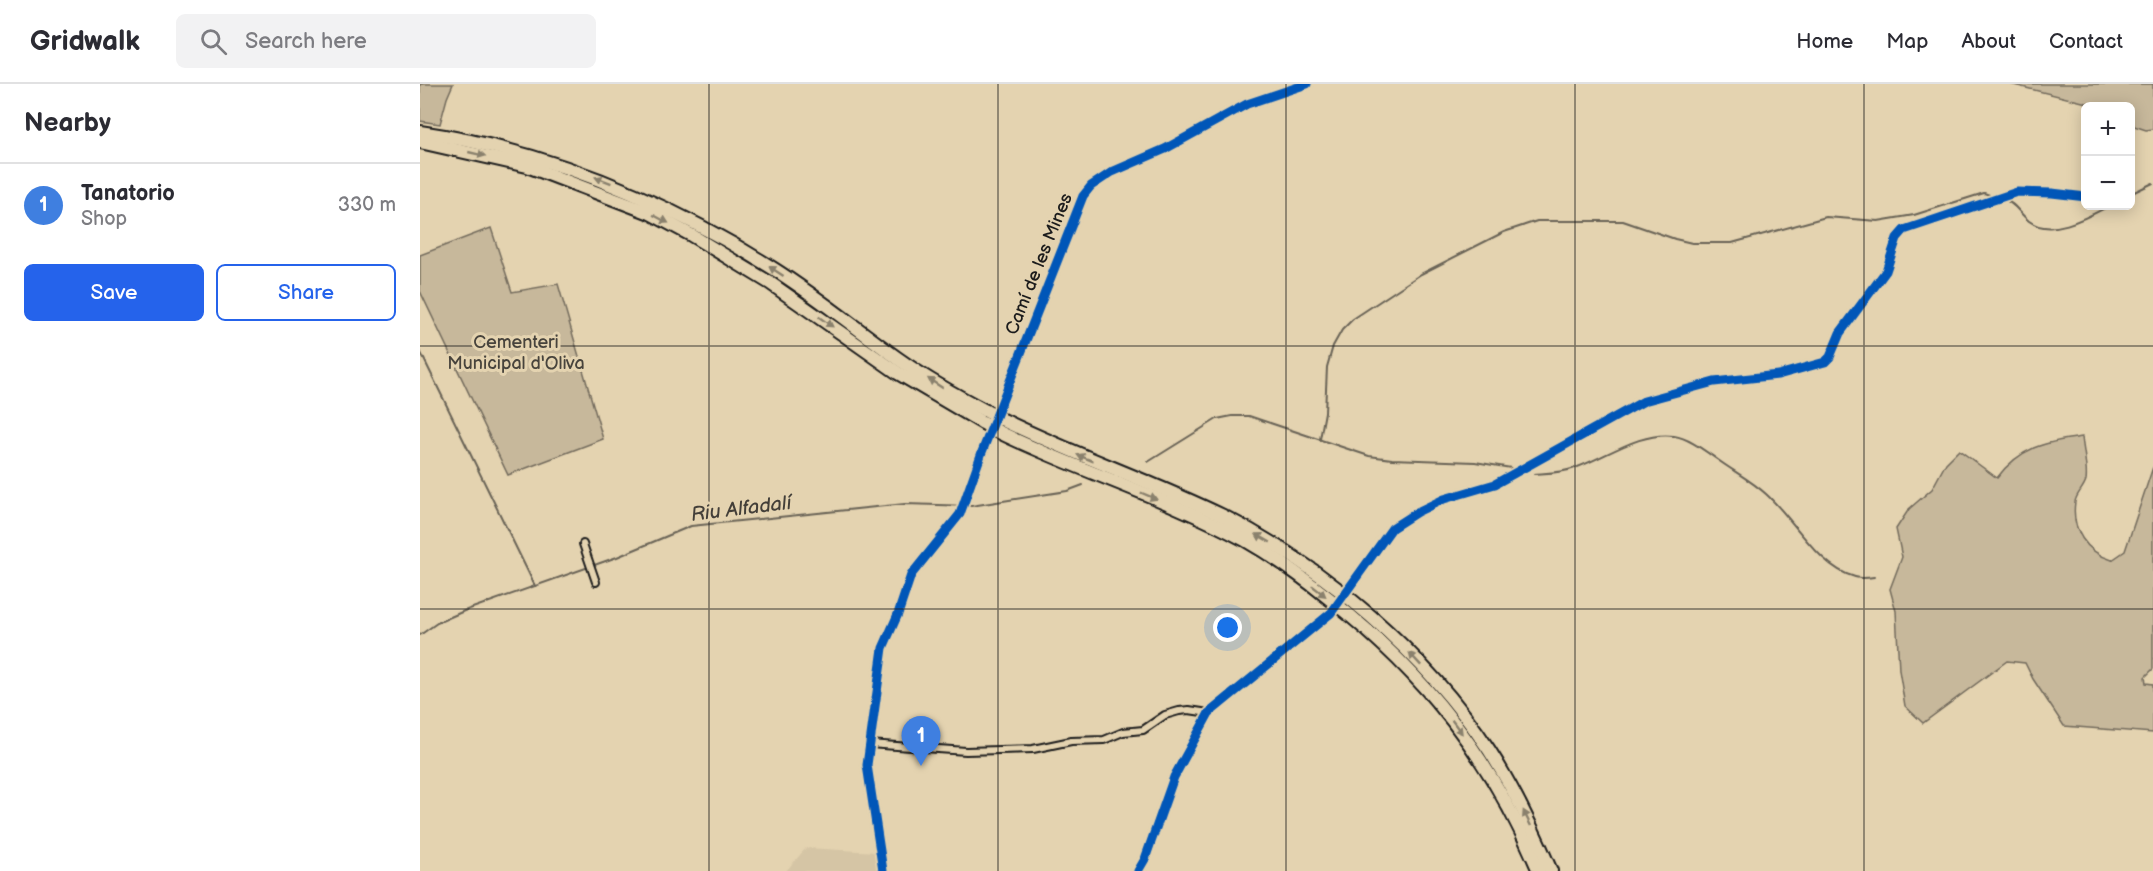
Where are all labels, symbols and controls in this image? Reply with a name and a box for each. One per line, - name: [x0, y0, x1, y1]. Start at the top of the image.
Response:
- search box: [176, 14, 596, 68]
- text: Gridwalk: [30, 25, 140, 58]
- icon: search: [197, 25, 230, 58]
- text: Search here: [245, 28, 367, 55]
- text: Home: [1796, 29, 1853, 54]
- text: Map: [1886, 29, 1928, 54]
- text: About: [1961, 29, 2016, 54]
- text: Contact: [2049, 29, 2123, 54]
- map controls: [2081, 102, 2135, 210]
- button: +: [2081, 102, 2135, 156]
- text: Nearby: [24, 108, 111, 139]
- one-way arrow: [468, 150, 487, 159]
- button: −: [2081, 156, 2135, 210]
- one-way arrow: [594, 175, 612, 185]
- text: Tanatorio: [81, 180, 175, 207]
- street label: Camí de les Mines: [1001, 190, 1077, 338]
- text: 1: [39, 193, 48, 217]
- text: 330 m: [338, 193, 396, 217]
- text: Shop: [81, 207, 127, 231]
- one-way arrow: [652, 214, 669, 224]
- button: Save: [24, 264, 204, 321]
- button: Share: [216, 264, 396, 321]
- one-way arrow: [768, 265, 784, 276]
- one-way arrow: [817, 316, 833, 328]
- park label: Cementeri Municipal d'Oliva: [447, 332, 585, 374]
- one-way arrow: [927, 378, 943, 389]
- one-way arrow: [1076, 453, 1094, 463]
- water label: Riu Alfadalí: [689, 491, 795, 527]
- one-way arrow: [1141, 492, 1158, 501]
- one-way arrow: [1254, 533, 1271, 543]
- one-way arrow: [1311, 584, 1327, 597]
- your location: [1213, 613, 1242, 642]
- one-way arrow: [1408, 652, 1422, 667]
- pin: 1: [902, 716, 940, 766]
- one-way arrow: [1451, 719, 1464, 735]
- one-way arrow: [1523, 809, 1532, 826]

